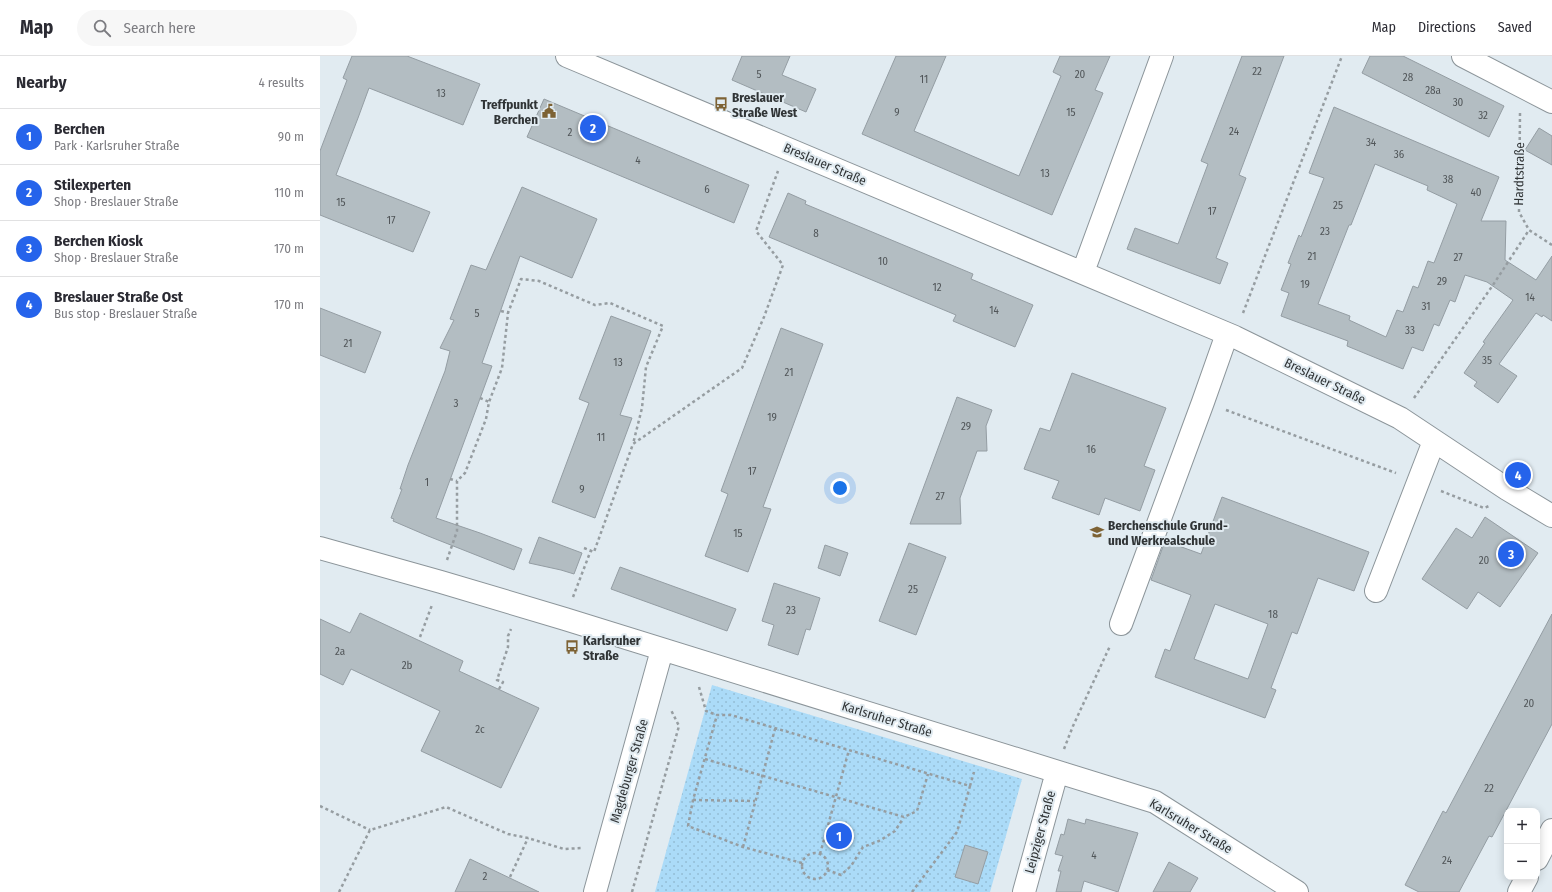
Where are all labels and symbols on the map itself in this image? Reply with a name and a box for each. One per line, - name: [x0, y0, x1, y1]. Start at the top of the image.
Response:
- house number: 22: [1252, 65, 1262, 78]
- house number: 5: [756, 68, 762, 81]
- house number: 20: [1075, 68, 1086, 81]
- house number: 28: [1403, 71, 1414, 84]
- house number: 11: [920, 73, 928, 86]
- house number: 28a: [1425, 84, 1441, 97]
- house number: 13: [436, 87, 446, 100]
- place label: Breslauer Straße West: [732, 90, 798, 120]
- bus stop icon: Breslauer Straße West: [713, 96, 729, 112]
- house number: 30: [1453, 96, 1464, 109]
- place label: Treffpunkt Berchen: [481, 97, 538, 127]
- public building icon: Treffpunkt Berchen: [541, 103, 557, 119]
- house number: 9: [894, 106, 900, 119]
- house number: 15: [1066, 106, 1076, 119]
- house number: 32: [1478, 109, 1488, 122]
- pin: 2: [580, 113, 606, 143]
- house number: 24: [1229, 125, 1240, 138]
- house number: 2: [568, 126, 573, 139]
- house number: 34: [1366, 136, 1377, 149]
- street label: Breslauer Straße: [781, 140, 869, 188]
- street label: Hardtstraße: [1511, 142, 1527, 206]
- house number: 36: [1394, 148, 1405, 161]
- house number: 4: [635, 154, 641, 167]
- house number: 13: [1040, 167, 1050, 180]
- house number: 38: [1443, 173, 1454, 186]
- house number: 6: [704, 183, 710, 196]
- house number: 40: [1470, 186, 1482, 199]
- house number: 15: [336, 196, 346, 209]
- house number: 25: [1333, 199, 1343, 212]
- house number: 17: [1208, 205, 1217, 218]
- house number: 17: [387, 214, 396, 227]
- house number: 23: [1320, 225, 1330, 238]
- house number: 8: [813, 227, 819, 240]
- house number: 21: [1308, 250, 1316, 263]
- house number: 27: [1453, 251, 1463, 264]
- house number: 10: [878, 255, 888, 268]
- house number: 29: [1437, 275, 1447, 288]
- house number: 19: [1300, 278, 1310, 291]
- house number: 12: [932, 281, 942, 294]
- house number: 14: [1525, 291, 1535, 304]
- house number: 31: [1422, 300, 1431, 313]
- house number: 14: [989, 304, 999, 317]
- house number: 5: [474, 307, 480, 320]
- house number: 33: [1405, 324, 1415, 337]
- house number: 21: [344, 337, 352, 350]
- house number: 35: [1482, 354, 1492, 367]
- street label: Breslauer Straße: [1282, 355, 1368, 407]
- house number: 13: [613, 356, 623, 369]
- house number: 21: [785, 366, 793, 379]
- house number: 3: [454, 397, 459, 410]
- house number: 19: [767, 411, 777, 424]
- house number: 29: [961, 420, 971, 433]
- house number: 11: [597, 431, 605, 444]
- house number: 16: [1086, 443, 1096, 456]
- pin: 4: [1505, 460, 1531, 490]
- house number: 17: [748, 465, 757, 478]
- house number: 1: [425, 476, 429, 489]
- your location: [830, 478, 850, 498]
- house number: 9: [579, 483, 585, 496]
- house number: 27: [935, 490, 945, 503]
- place label: Berchenschule Grund- und Werkrealschule: [1108, 518, 1228, 548]
- school or university icon: Berchenschule Grund- und Werkrealschule: [1089, 524, 1105, 540]
- house number: 15: [733, 527, 743, 540]
- pin: 3: [1498, 539, 1524, 569]
- house number: 20: [1479, 554, 1490, 567]
- house number: 25: [908, 583, 918, 596]
- house number: 23: [786, 604, 796, 617]
- house number: 18: [1268, 608, 1278, 621]
- place label: Karlsruher Straße: [583, 633, 641, 663]
- bus stop icon: Karlsruher Straße: [564, 639, 580, 655]
- house number: 2a: [335, 645, 345, 658]
- house number: 2b: [402, 659, 412, 672]
- house number: 20: [1524, 697, 1535, 710]
- street label: Karlsruher Straße: [840, 698, 934, 740]
- street label: Magdeburger Straße: [607, 717, 651, 825]
- house number: 2c: [475, 723, 485, 736]
- house number: 22: [1484, 782, 1494, 795]
- street label: Leipziger Straße: [1022, 789, 1058, 875]
- street label: Karlsruher Straße: [1147, 796, 1235, 856]
- pin: 1: [826, 821, 852, 851]
- house number: 4: [1091, 849, 1097, 862]
- house number: 24: [1442, 854, 1453, 867]
- house number: 2: [483, 870, 488, 883]

